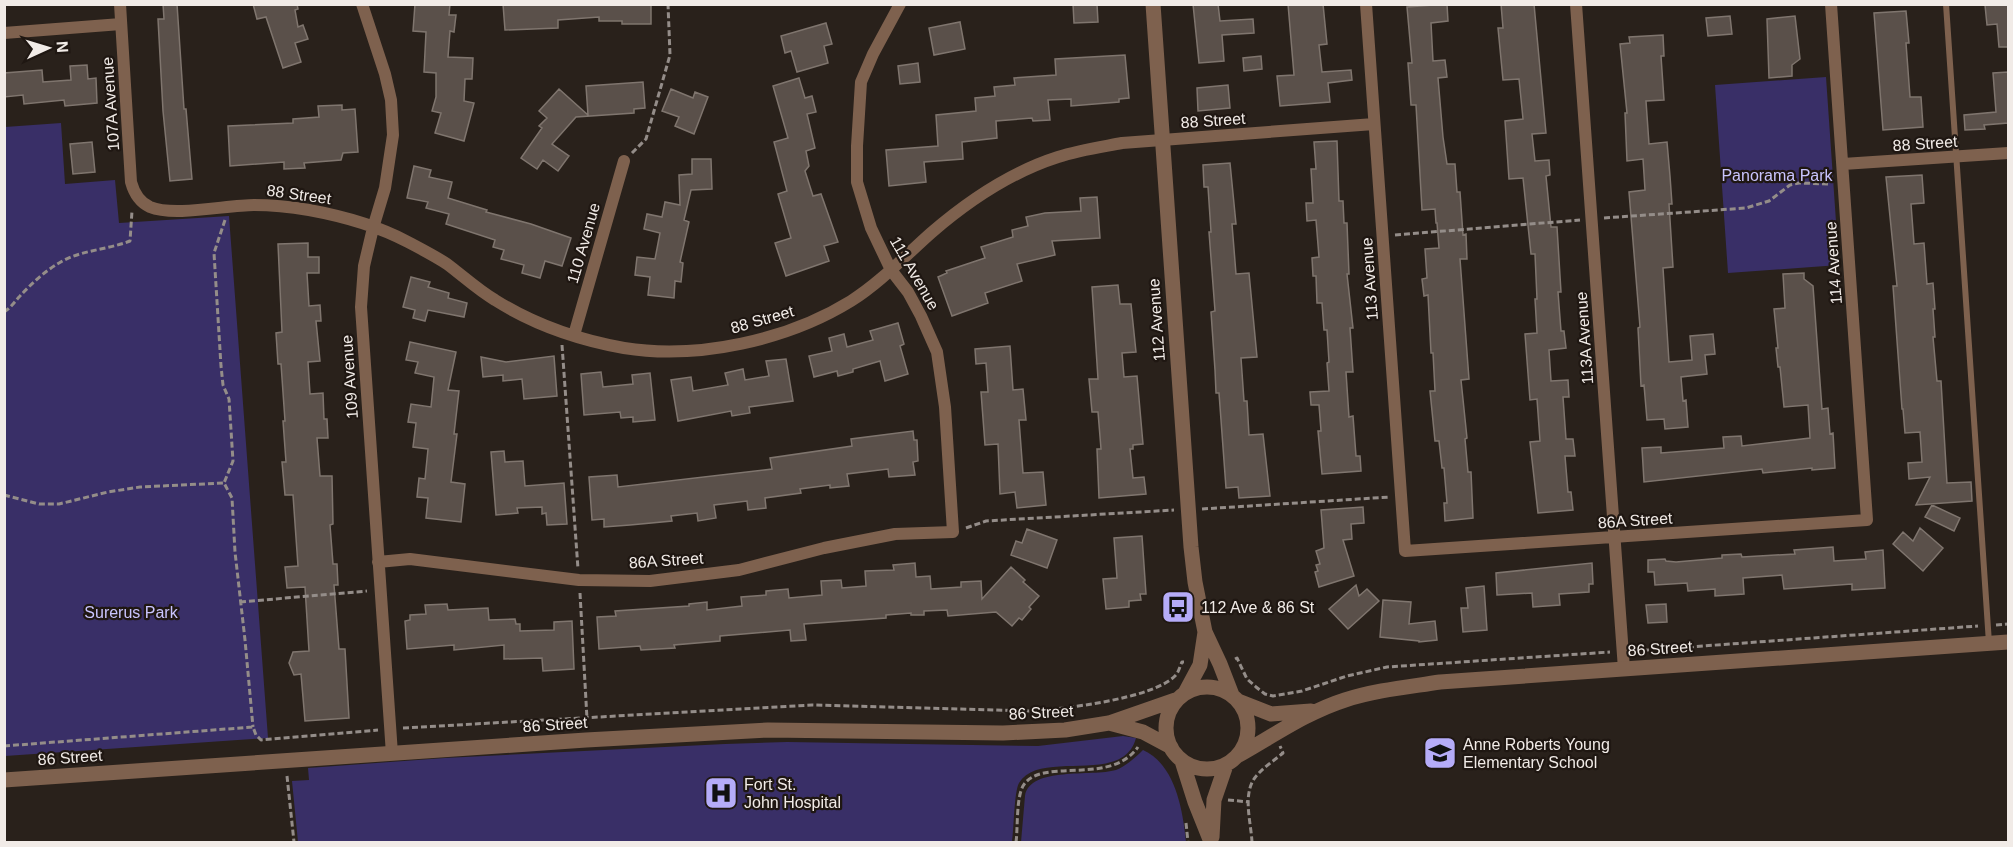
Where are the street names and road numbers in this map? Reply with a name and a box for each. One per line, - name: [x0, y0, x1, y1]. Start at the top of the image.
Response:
- street label: 107A Avenue: [99, 56, 122, 151]
- street label: 88 Street: [1180, 110, 1247, 131]
- street label: 88 Street: [1892, 133, 1959, 154]
- street label: 88 Street: [266, 182, 333, 208]
- street label: 110 Avenue: [564, 201, 603, 285]
- street label: 114 Avenue: [1822, 221, 1845, 305]
- street label: 111 Avenue: [887, 234, 942, 313]
- street label: 113 Avenue: [1358, 237, 1381, 321]
- street label: 112 Avenue: [1145, 278, 1168, 362]
- street label: 113A Avenue: [1573, 291, 1596, 385]
- street label: 88 Street: [729, 302, 796, 337]
- street label: 109 Avenue: [338, 334, 361, 420]
- street label: 86A Street: [1597, 509, 1673, 532]
- street label: 86A Street: [628, 549, 704, 572]
- street label: 86 Street: [1627, 638, 1694, 659]
- street label: 86 Street: [1008, 702, 1074, 723]
- street label: 86 Street: [522, 714, 589, 735]
- street label: 86 Street: [37, 747, 104, 768]

